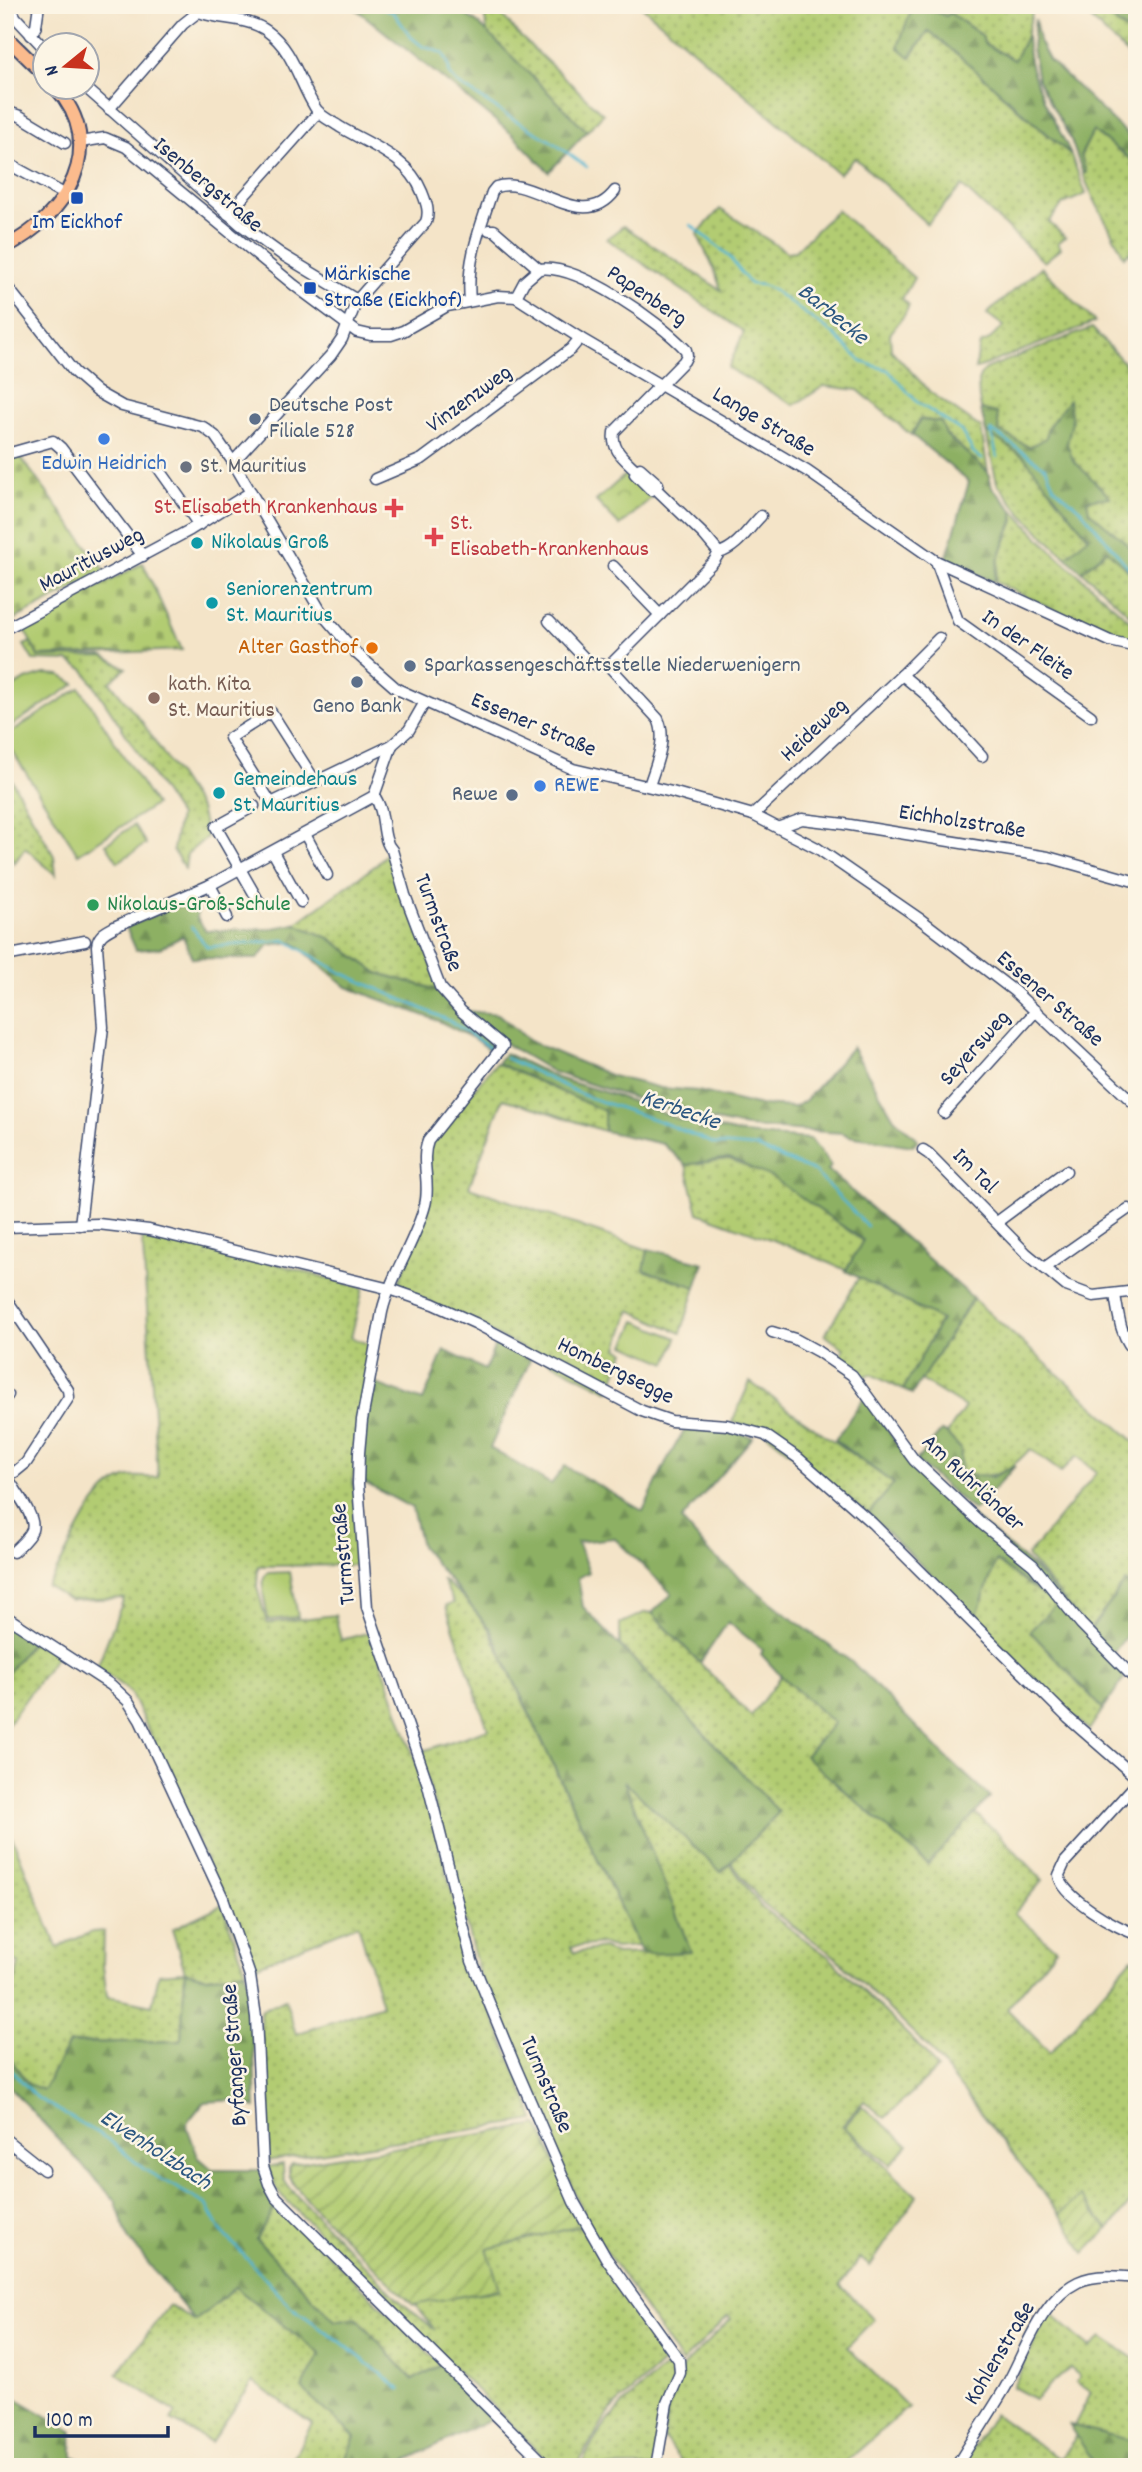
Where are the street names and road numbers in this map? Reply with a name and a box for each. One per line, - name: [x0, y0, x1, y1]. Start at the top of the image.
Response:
- street label: Isenbergstraße: [145, 130, 269, 242]
- street label: Papenberg: [599, 258, 693, 336]
- street label: Vinzenzweg: [420, 358, 520, 442]
- street label: Lange Straße: [705, 379, 821, 467]
- street label: Mauritiusweg: [34, 520, 150, 602]
- street label: In der Fleite: [974, 602, 1080, 690]
- street label: Essener Straße: [465, 685, 601, 767]
- street label: Heideweg: [774, 691, 856, 771]
- street label: Eichholzstraße: [896, 797, 1028, 849]
- street label: Turmstraße: [404, 869, 470, 977]
- street label: Essener Straße: [988, 944, 1110, 1056]
- street label: Seyersweg: [933, 1003, 1019, 1095]
- street label: Im Tal: [943, 1141, 1005, 1203]
- street label: Hombergsegge: [551, 1329, 679, 1415]
- street label: Am Ruhrländer: [913, 1427, 1031, 1541]
- street label: Turmstraße: [324, 1502, 366, 1606]
- street label: Byfanger Straße: [215, 1983, 257, 2127]
- street label: Turmstraße: [510, 2032, 580, 2138]
- street label: Kohlenstraße: [957, 2296, 1045, 2412]

